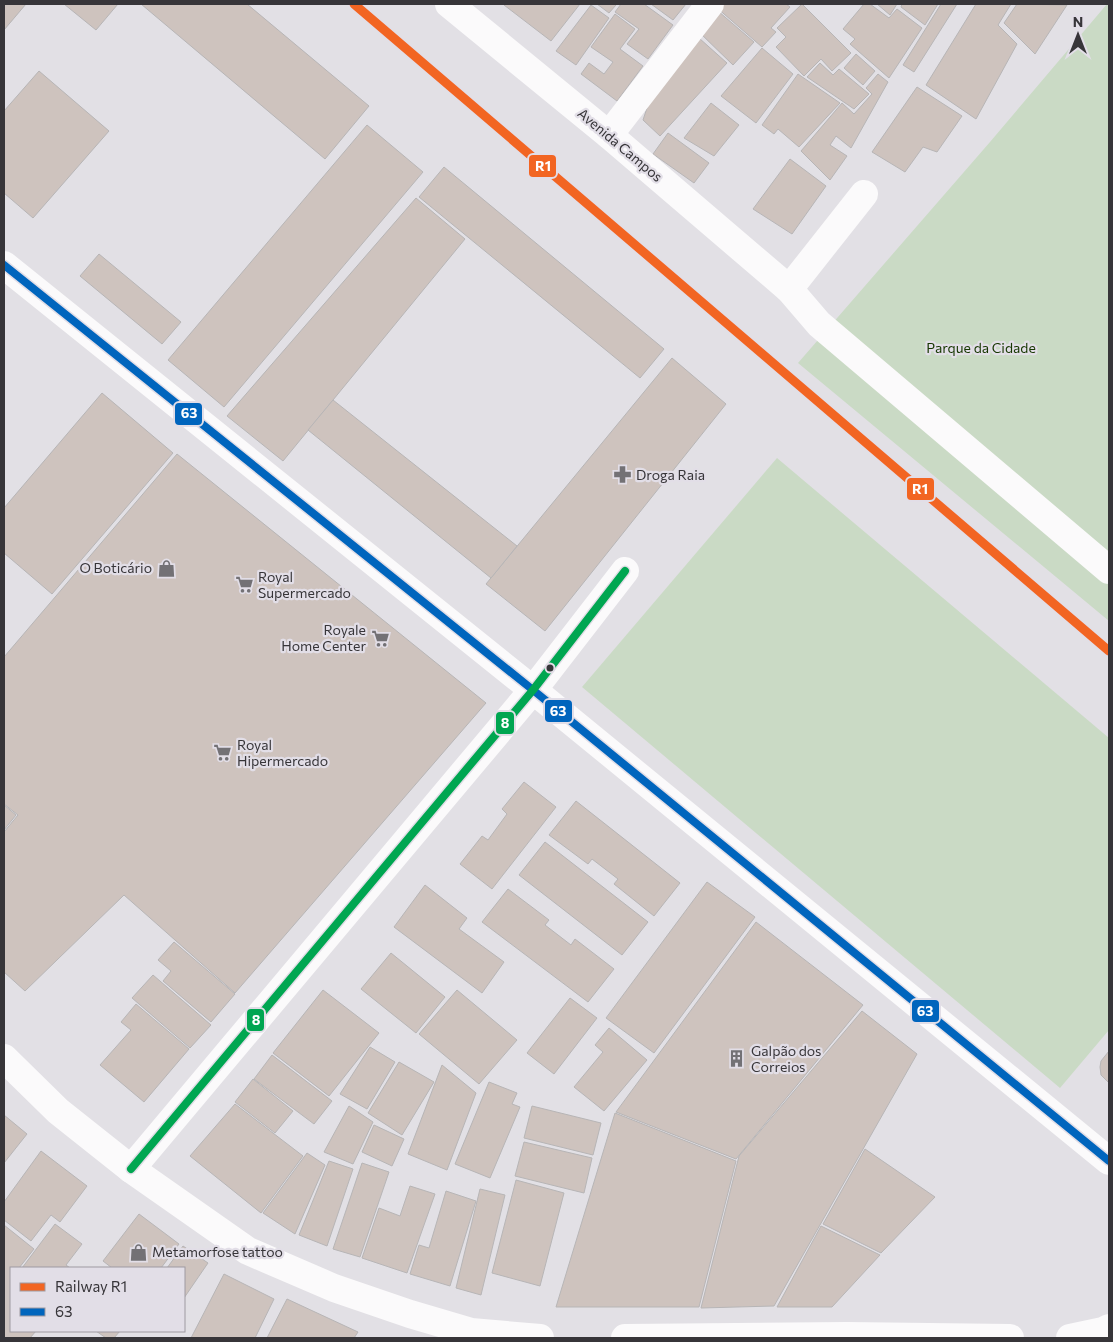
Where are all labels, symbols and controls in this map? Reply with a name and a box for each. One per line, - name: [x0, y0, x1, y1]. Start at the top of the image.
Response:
- north arrow: [1053, 10, 1103, 60]
- text: N: [1073, 13, 1083, 30]
- street label: Avenida Campos: [575, 104, 666, 185]
- line badge: R1: [528, 154, 557, 178]
- text: R1: [535, 157, 551, 174]
- park label: Parque da Cidade: [926, 339, 1036, 356]
- line badge: 63: [174, 402, 203, 426]
- text: 63: [181, 404, 197, 421]
- pharmacy icon: Droga Raia: [612, 465, 632, 485]
- place label: Droga Raia: [636, 466, 705, 483]
- line badge: R1: [906, 477, 935, 501]
- text: R1: [912, 480, 928, 497]
- shop icon: O Boticário: [156, 558, 176, 578]
- place label: O Boticário: [80, 559, 152, 576]
- place label: Royal Supermercado: [258, 568, 351, 601]
- supermarket icon: Royal Supermercado: [234, 575, 254, 595]
- place label: Royale Home Center: [281, 621, 366, 654]
- supermarket icon: Royale Home Center: [370, 628, 390, 648]
- unlabelled marker: [545, 663, 555, 673]
- line badge: 63: [544, 699, 573, 723]
- text: 63: [550, 702, 566, 719]
- line badge: 8: [495, 711, 515, 735]
- text: 8: [501, 714, 510, 731]
- place label: Royal Hipermercado: [237, 736, 328, 769]
- supermarket icon: Royal Hipermercado: [213, 743, 233, 763]
- line badge: 63: [911, 999, 940, 1023]
- text: 63: [917, 1002, 933, 1019]
- line badge: 8: [246, 1008, 265, 1032]
- text: 8: [252, 1011, 261, 1028]
- place label: Galpão dos Correios: [751, 1042, 821, 1075]
- building icon: Galpão dos Correios: [727, 1049, 747, 1069]
- shop icon: Metamorfose tattoo: [128, 1242, 148, 1262]
- place label: Metamorfose tattoo: [152, 1243, 283, 1260]
- legend: [10, 1267, 185, 1332]
- text: Railway R1: [55, 1277, 127, 1295]
- text: 63: [55, 1302, 73, 1320]

